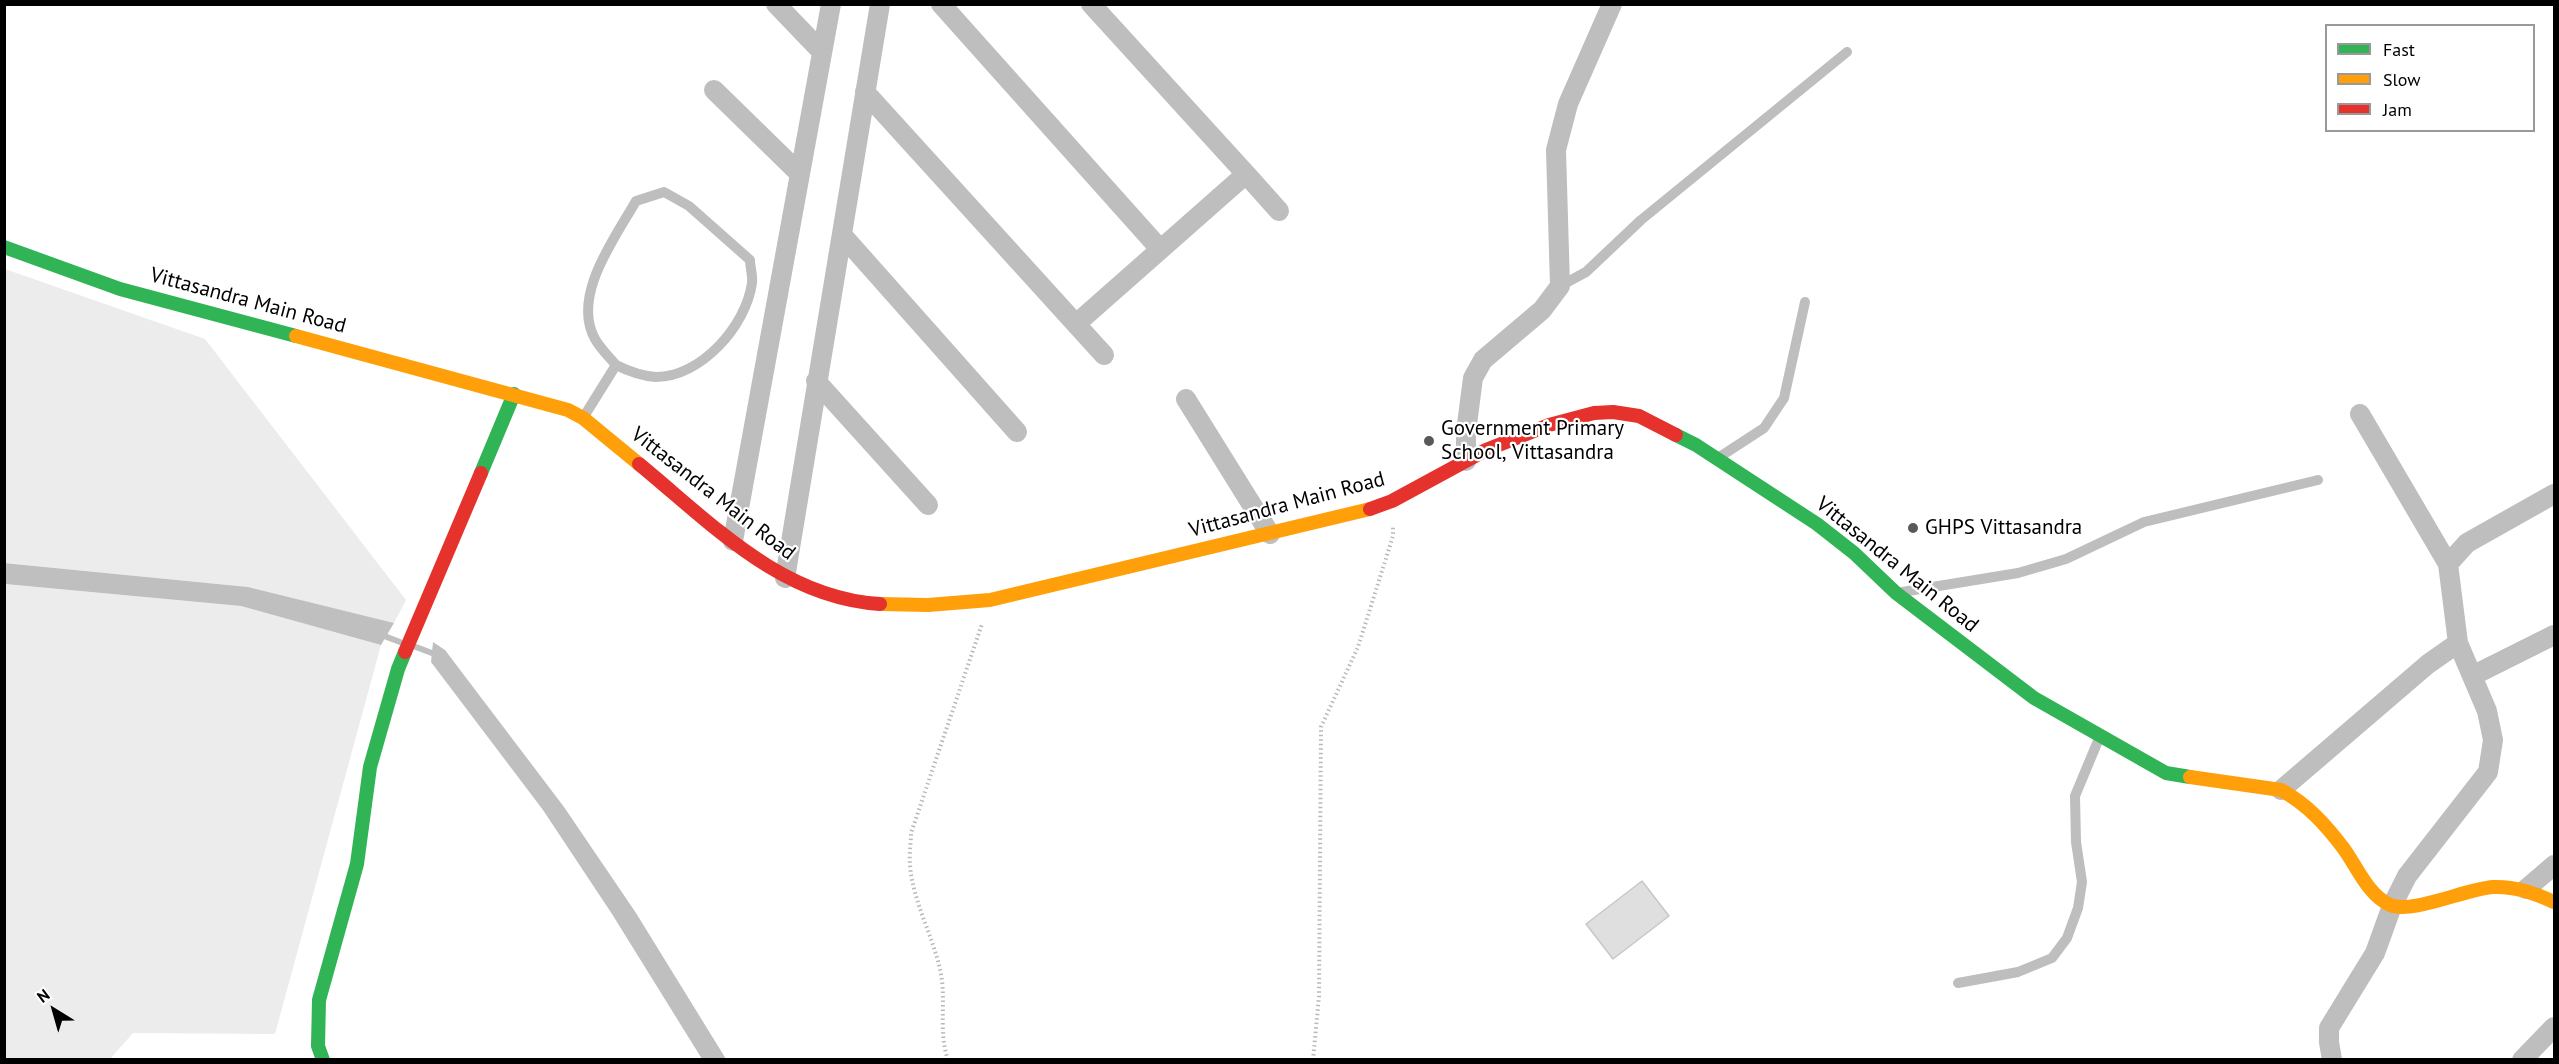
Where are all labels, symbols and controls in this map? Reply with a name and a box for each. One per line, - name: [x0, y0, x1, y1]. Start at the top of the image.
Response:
- legend: [2325, 24, 2535, 132]
- text: Fast: [2383, 38, 2415, 61]
- text: Slow: [2383, 68, 2421, 91]
- text: Jam: [2383, 98, 2412, 121]
- street label: Vittasandra Main Road: [147, 263, 349, 339]
- place label: Government Primary School, Vittasandra: [1441, 416, 1624, 466]
- street label: Vittasandra Main Road: [626, 422, 800, 566]
- marker: Government Primary School, Vittasandra: [1422, 434, 1436, 448]
- street label: Vittasandra Main Road: [1186, 467, 1388, 543]
- street label: Vittasandra Main Road: [1811, 492, 1983, 638]
- place label: GHPS Vittasandra: [1925, 515, 2082, 541]
- marker: GHPS Vittasandra: [1906, 521, 1920, 535]
- north arrow: [24, 980, 84, 1040]
- text: N: [33, 984, 53, 1007]

